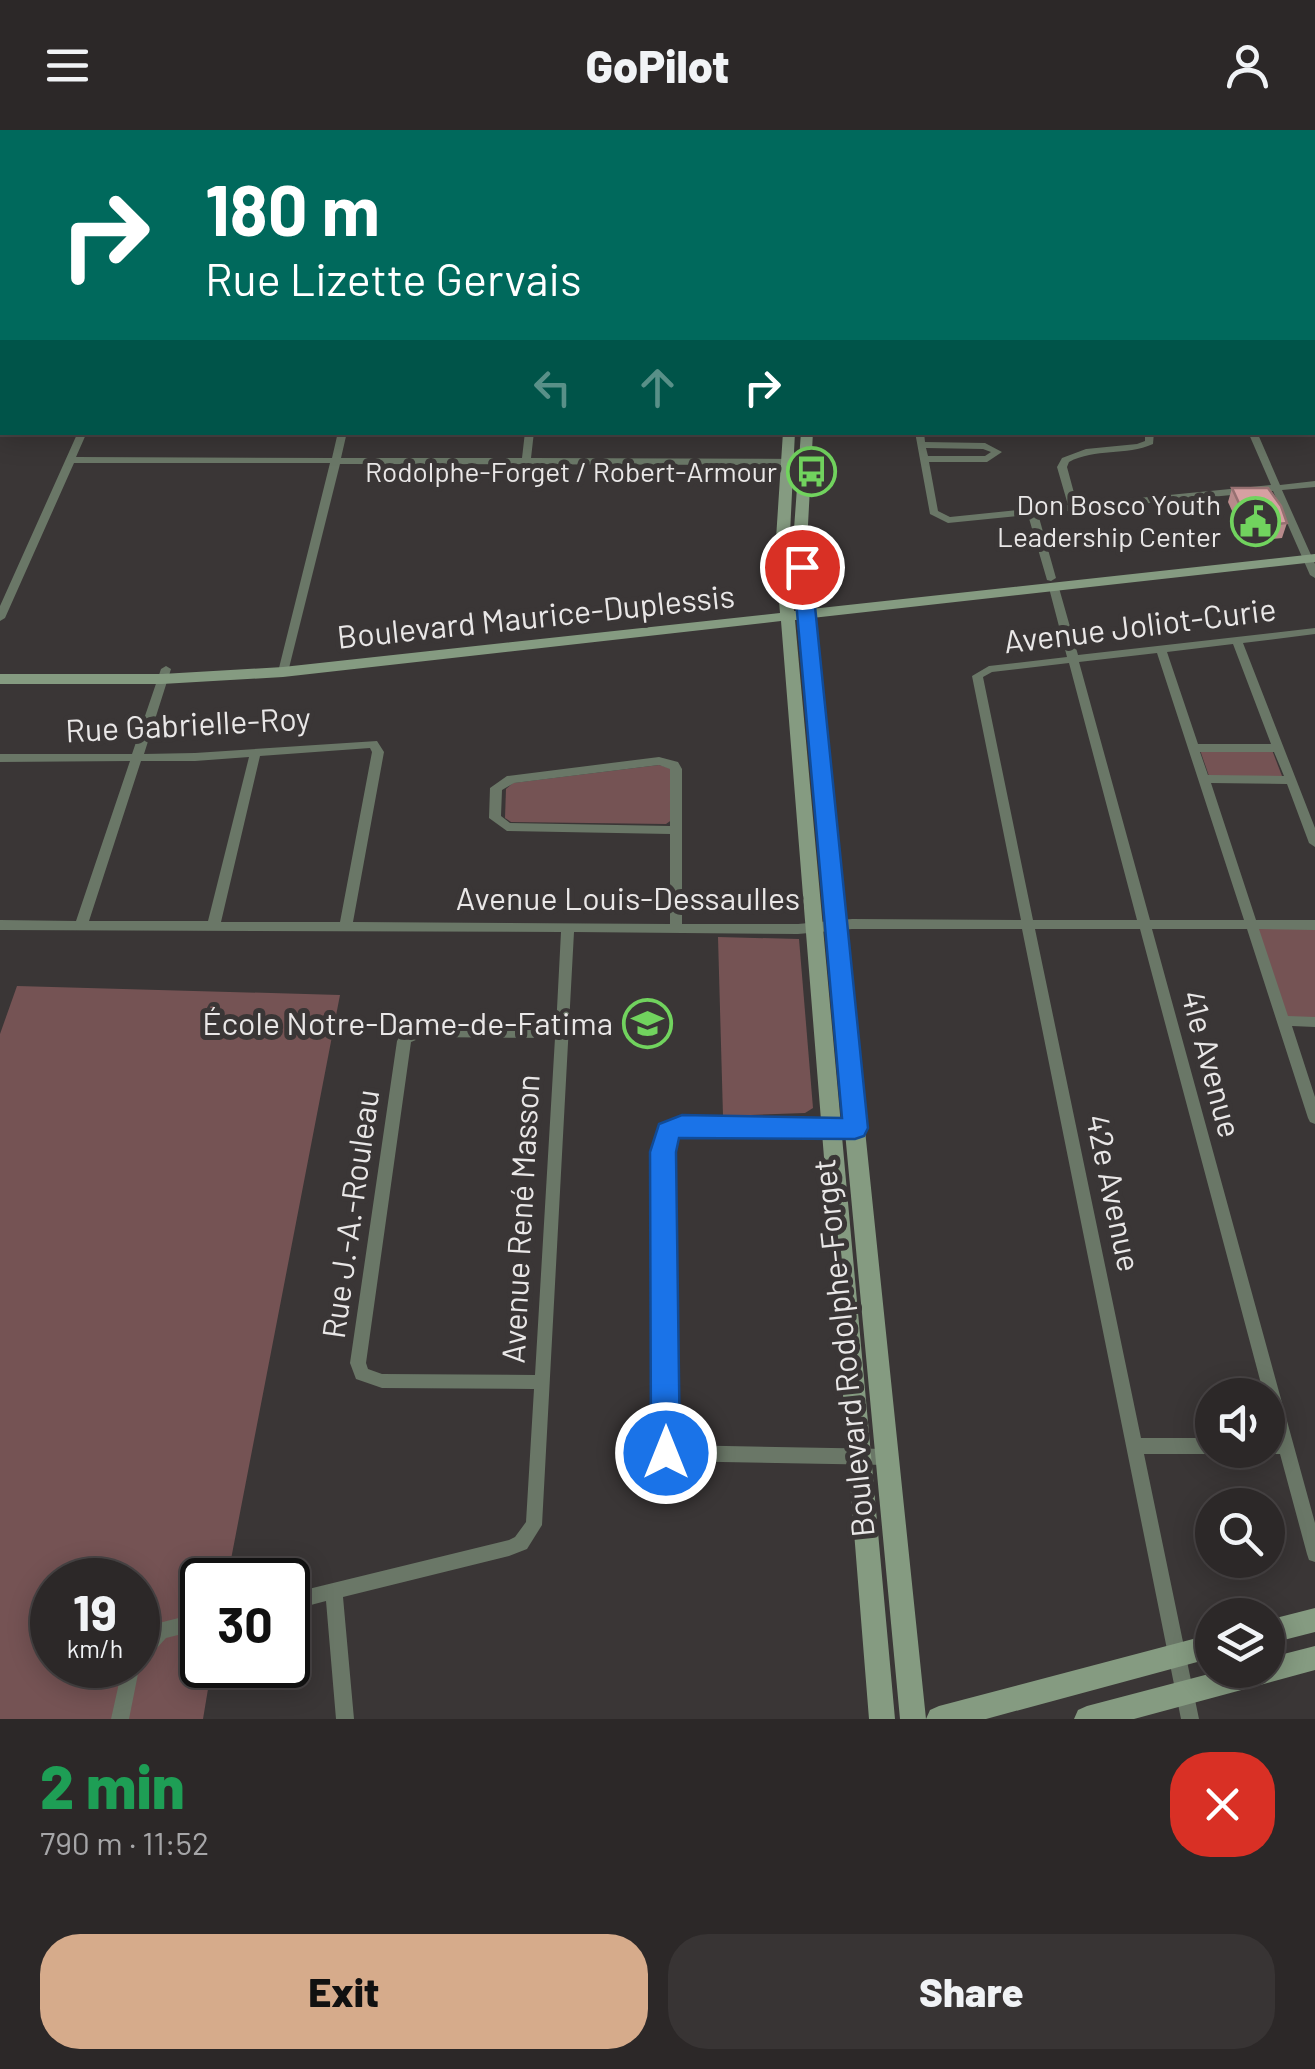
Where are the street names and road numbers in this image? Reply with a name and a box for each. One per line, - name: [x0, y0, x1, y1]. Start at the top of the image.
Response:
- street label: Boulevard Maurice-Duplessis: [335, 575, 737, 655]
- street label: Avenue Joliot-Curie: [1001, 588, 1278, 660]
- street label: Rue Gabrielle-Roy: [64, 698, 312, 748]
- street label: Avenue Louis-Dessaulles: [456, 878, 800, 916]
- street label: 41e Avenue: [1175, 986, 1251, 1141]
- street label: Avenue René Masson: [492, 1073, 546, 1364]
- street label: Rue J.-A.-Rouleau: [313, 1087, 385, 1341]
- street label: 42e Avenue: [1080, 1110, 1150, 1275]
- street label: Boulevard Rodolphe-Forget: [803, 1157, 881, 1539]

